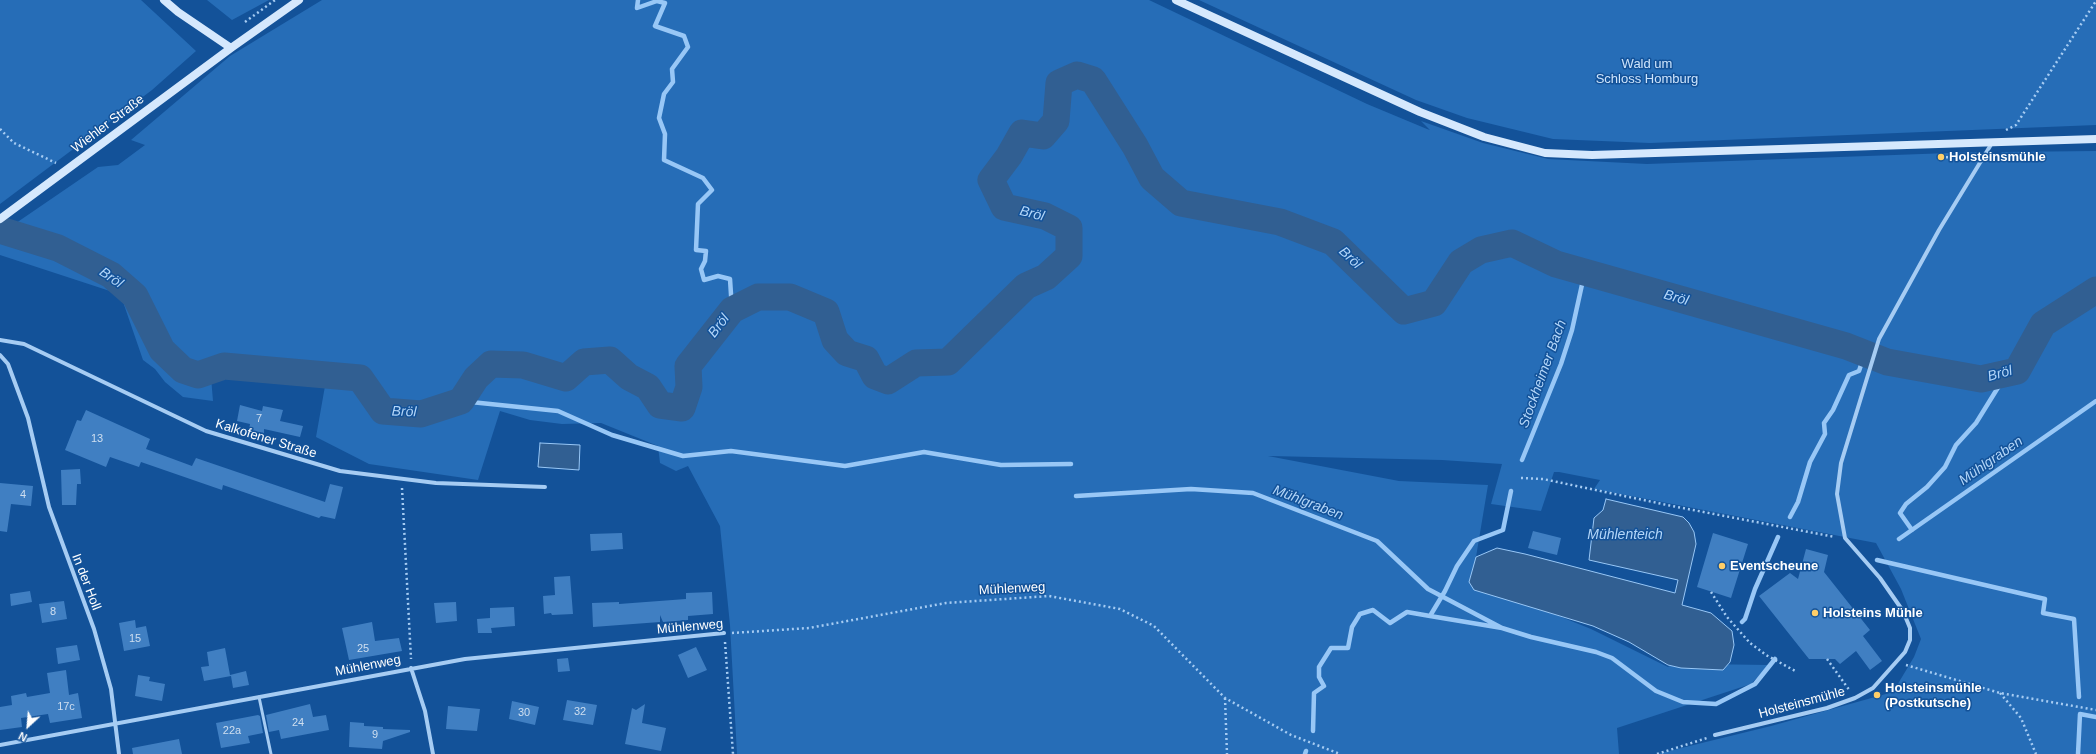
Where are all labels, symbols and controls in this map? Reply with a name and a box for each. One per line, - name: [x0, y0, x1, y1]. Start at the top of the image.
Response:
- park label: Wald um Schloss Homburg: [1596, 56, 1698, 87]
- street label: Wiehler Straße: [69, 92, 147, 156]
- place label: Holsteinsmühle: [1949, 149, 2046, 165]
- marker: Holsteinsmühle: [1936, 152, 1946, 162]
- water label: Bröl: [1018, 203, 1046, 225]
- water label: Bröl: [1335, 243, 1365, 273]
- water label: Bröl: [96, 264, 126, 292]
- water label: Bröl: [1662, 286, 1690, 310]
- water label: Bröl: [705, 311, 733, 341]
- water label: Stockheimer Bach: [1516, 318, 1570, 430]
- water label: Bröl: [1986, 363, 2014, 385]
- water label: Bröl: [391, 403, 417, 421]
- house number: 7: [256, 412, 262, 426]
- street label: Kalkofener Straße: [214, 416, 318, 462]
- house number: 13: [91, 432, 103, 446]
- water label: Mühlgraben: [1956, 433, 2026, 489]
- water label: Mühlgraben: [1270, 482, 1346, 524]
- house number: 4: [20, 488, 26, 502]
- water label: Mühlenteich: [1587, 527, 1663, 543]
- street label: In der Holl: [68, 552, 104, 612]
- place label: Eventscheune: [1730, 558, 1818, 574]
- marker: Eventscheune: [1717, 561, 1727, 571]
- street label: Mühlenweg: [978, 579, 1046, 599]
- house number: 8: [50, 605, 56, 619]
- place label: Holsteins Mühle: [1823, 605, 1923, 621]
- marker: Holsteins Mühle: [1810, 608, 1820, 618]
- street label: Mühlenweg: [656, 616, 724, 638]
- house number: 15: [129, 632, 141, 646]
- house number: 25: [357, 642, 369, 656]
- street label: Mühlenweg: [334, 652, 402, 680]
- place label: Holsteinsmühle (Postkutsche): [1885, 680, 1982, 711]
- street label: Holsteinsmühle: [1757, 684, 1847, 722]
- marker: Holsteinsmühle (Postkutsche): [1872, 690, 1882, 700]
- house number: 17c: [57, 700, 75, 714]
- house number: 32: [574, 705, 586, 719]
- north arrow: [8, 706, 48, 746]
- house number: 30: [518, 706, 530, 720]
- house number: 24: [292, 716, 304, 730]
- house number: 22a: [223, 724, 241, 738]
- house number: 9: [372, 728, 378, 742]
- text: N: [17, 730, 29, 744]

